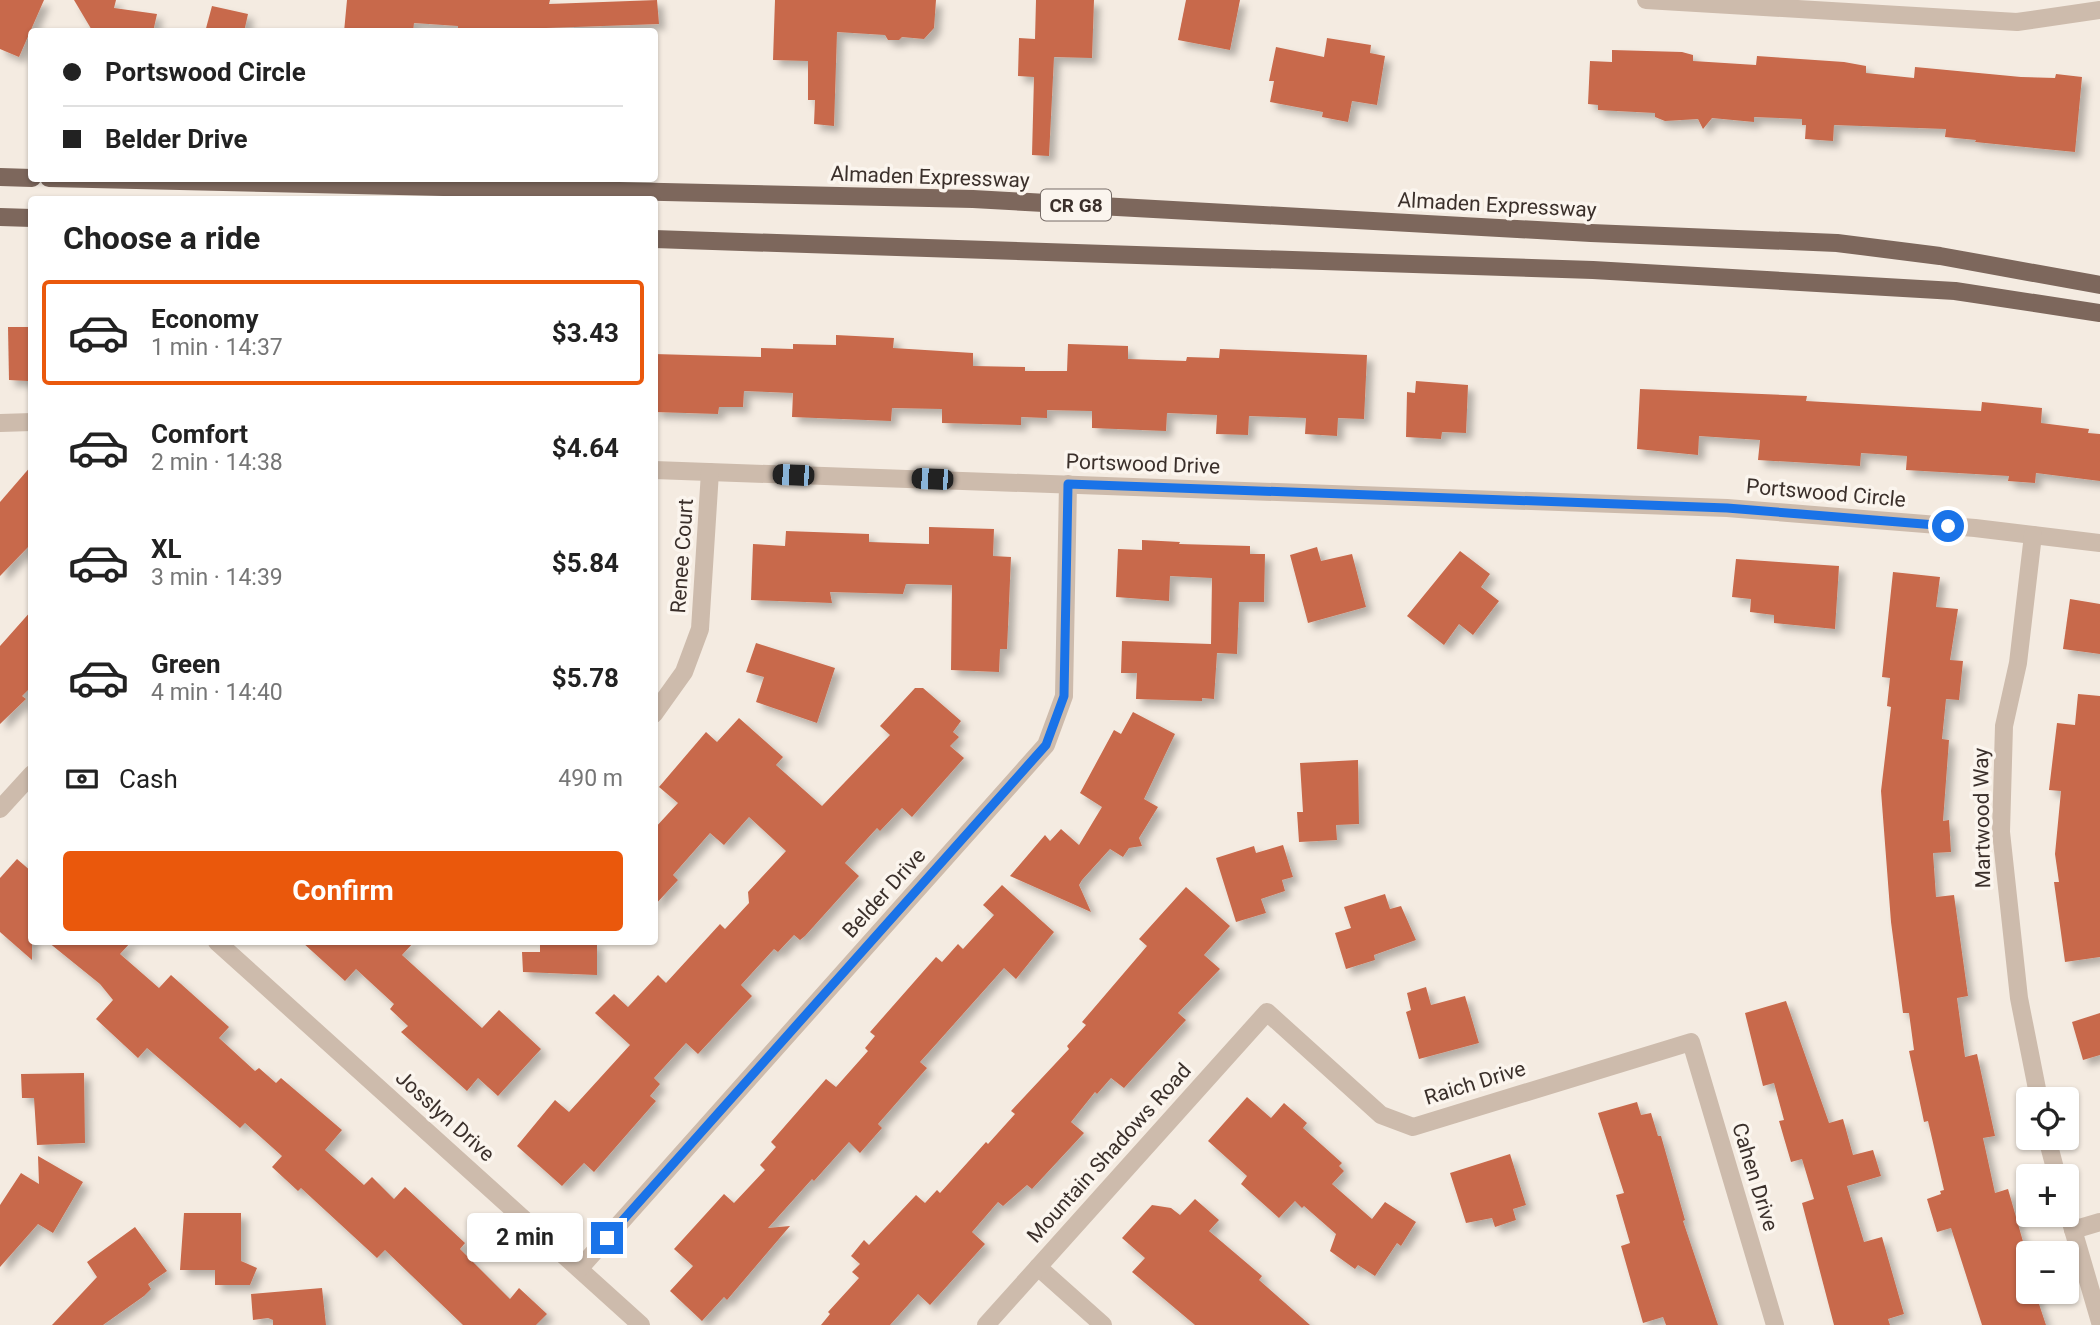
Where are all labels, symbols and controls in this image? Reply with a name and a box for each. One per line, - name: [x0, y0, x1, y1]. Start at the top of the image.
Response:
- text: Portswood Circle: [105, 57, 306, 87]
- text: Belder Drive: [105, 124, 248, 154]
- street label: Almaden Expressway: [830, 162, 1030, 192]
- street label: Almaden Expressway: [1397, 188, 1597, 222]
- road number: CR G8: [1041, 190, 1111, 220]
- text: Choose a ride: [63, 219, 260, 257]
- icon: car: [67, 301, 130, 364]
- text: Economy: [151, 304, 258, 334]
- text: $3.43: [552, 318, 619, 348]
- text: 1 min · 14:37: [151, 334, 283, 361]
- icon: car: [67, 416, 130, 479]
- text: Comfort: [151, 419, 248, 449]
- text: $4.64: [552, 433, 619, 463]
- text: 2 min · 14:38: [151, 449, 283, 476]
- street label: Portswood Drive: [1065, 449, 1221, 479]
- car: [772, 464, 815, 486]
- car: [911, 468, 954, 490]
- street label: Portswood Circle: [1745, 474, 1907, 512]
- street label: Renee Court: [666, 498, 698, 614]
- route start: [1932, 510, 1964, 542]
- icon: car: [67, 531, 130, 594]
- text: XL: [151, 534, 182, 564]
- text: $5.84: [552, 548, 619, 578]
- text: 3 min · 14:39: [151, 564, 283, 591]
- icon: car: [67, 646, 130, 709]
- text: Green: [151, 649, 221, 679]
- text: $5.78: [552, 663, 619, 693]
- text: 4 min · 14:40: [151, 679, 283, 706]
- street label: Martwood Way: [1969, 747, 1995, 888]
- icon: cash: [63, 760, 101, 798]
- text: Cash: [119, 764, 178, 794]
- text: 490 m: [558, 765, 623, 792]
- street label: Belder Drive: [838, 843, 930, 943]
- button: Confirm: [63, 851, 623, 931]
- street label: Raich Drive: [1422, 1056, 1528, 1110]
- street label: Mountain Shadows Road: [1022, 1058, 1196, 1248]
- street label: Josslyn Drive: [391, 1066, 499, 1166]
- map controls: [2016, 1087, 2079, 1304]
- button: locate: [2016, 1087, 2079, 1150]
- street label: Cahen Drive: [1727, 1120, 1783, 1234]
- button: +: [2016, 1164, 2079, 1227]
- callout: 2 min: [467, 1214, 582, 1262]
- route end: [591, 1222, 623, 1254]
- text: 2 min: [496, 1224, 554, 1251]
- button: −: [2016, 1241, 2079, 1304]

